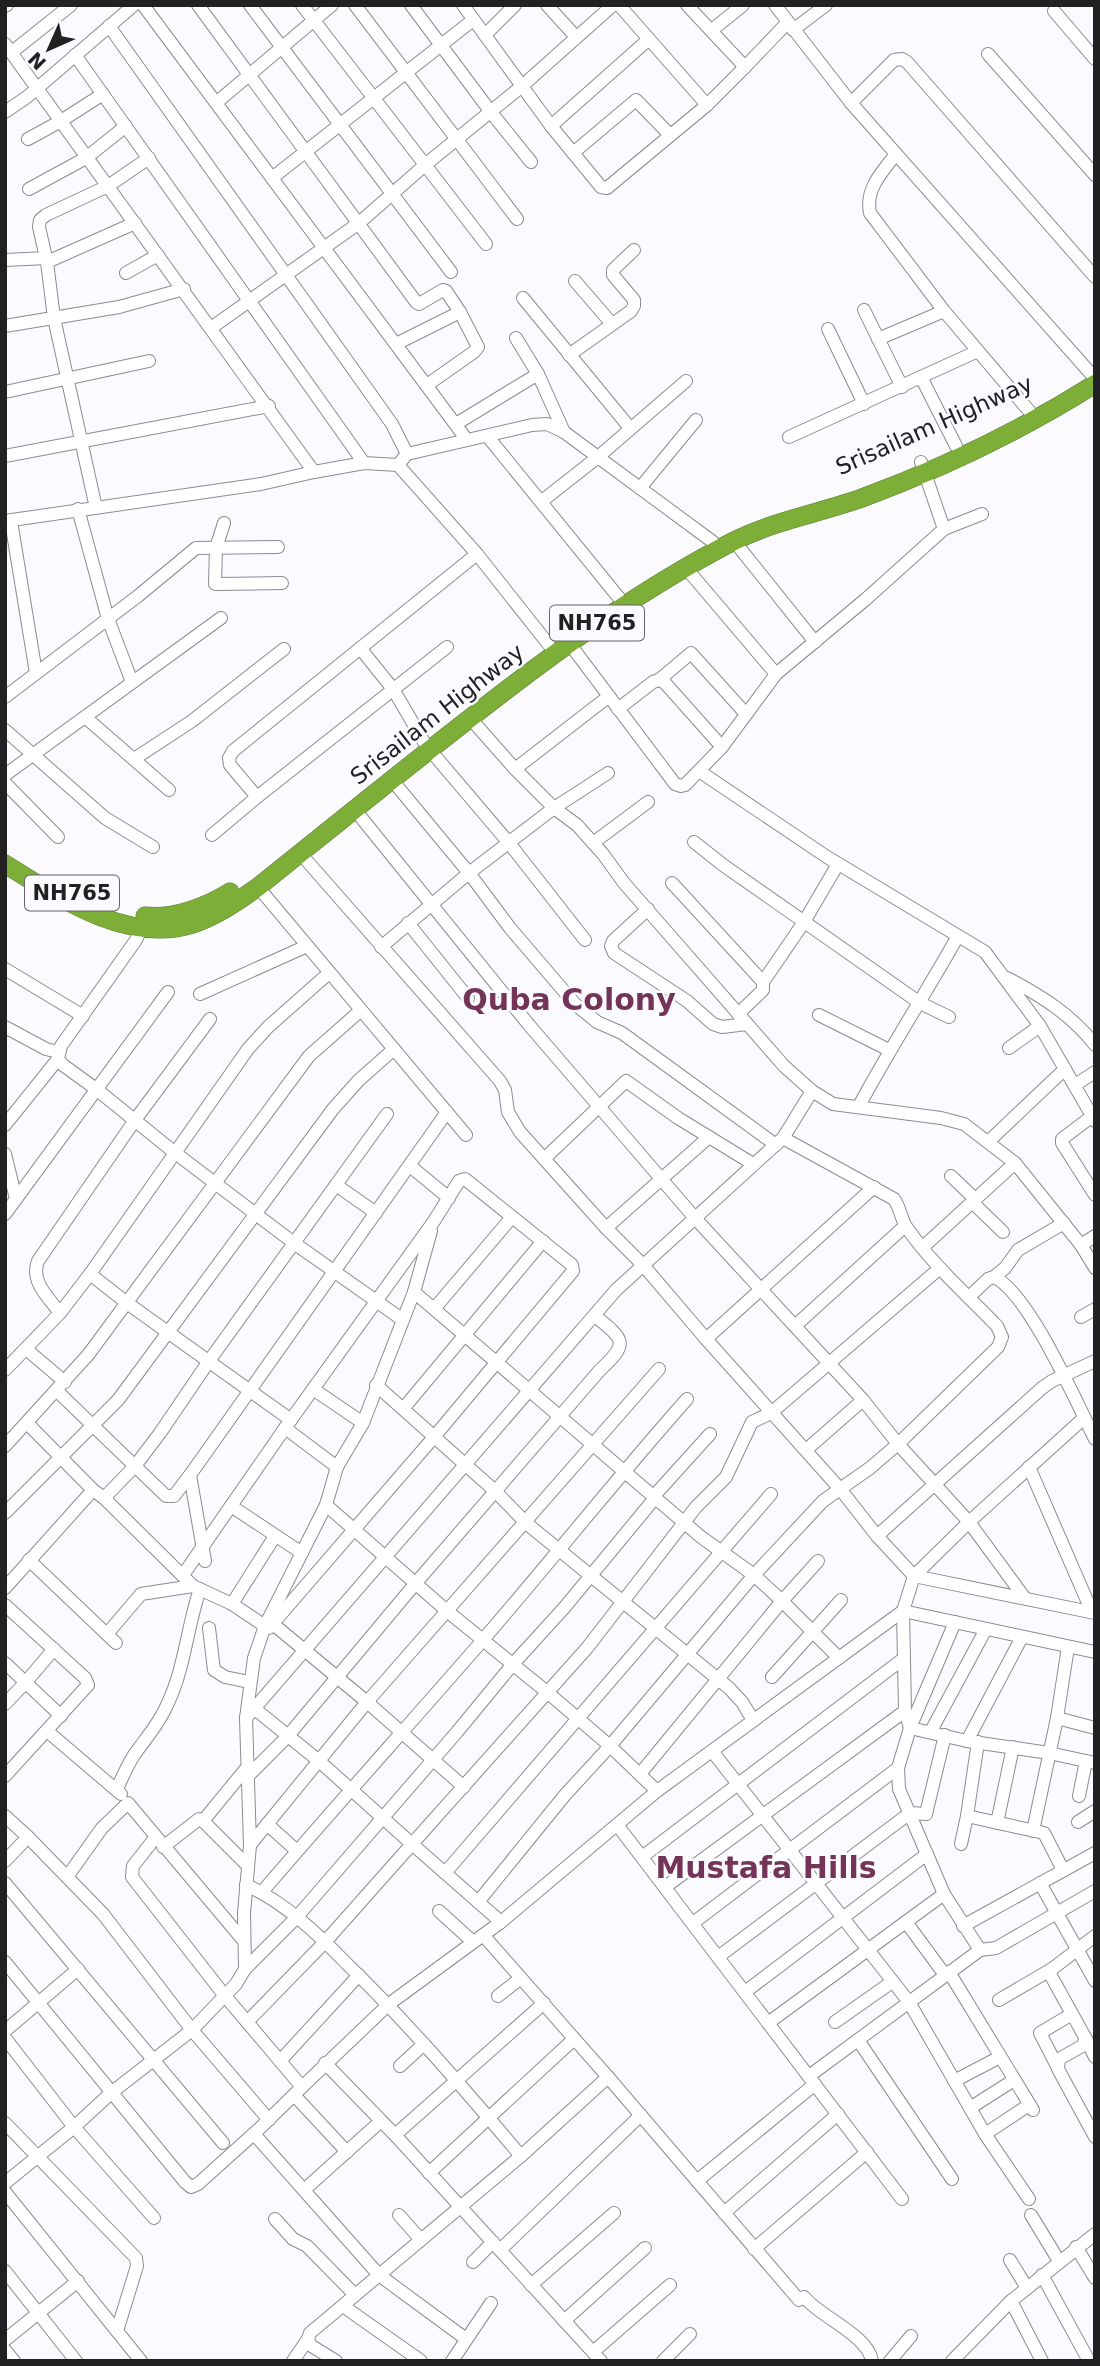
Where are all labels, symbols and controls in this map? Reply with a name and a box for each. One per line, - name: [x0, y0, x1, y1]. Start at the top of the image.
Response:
- north arrow: [14, 14, 84, 84]
- text: N: [24, 48, 50, 74]
- street label: Srisailam Highway: [832, 370, 1036, 480]
- road number: NH765: [550, 606, 644, 640]
- street label: Srisailam Highway: [345, 638, 529, 790]
- road number: NH765: [25, 876, 119, 910]
- district label: Quba Colony: [462, 982, 676, 1017]
- district label: Mustafa Hills: [655, 1850, 877, 1885]

